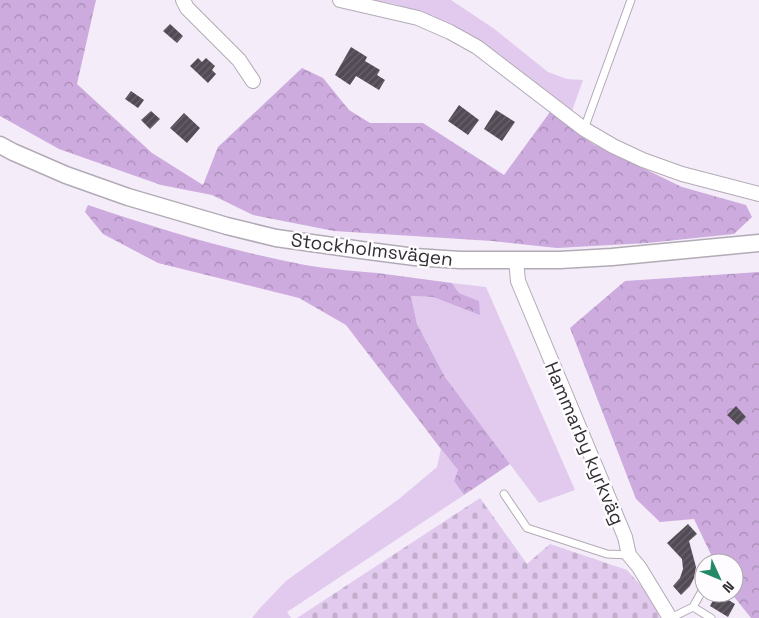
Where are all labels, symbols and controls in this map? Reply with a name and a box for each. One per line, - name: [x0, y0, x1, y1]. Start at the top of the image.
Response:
- street label: Stockholmsvägen: [289, 227, 454, 272]
- street label: Hammarby kyrkväg: [539, 358, 630, 529]
- north arrow: [694, 553, 744, 603]
- text: N: [719, 577, 738, 597]

